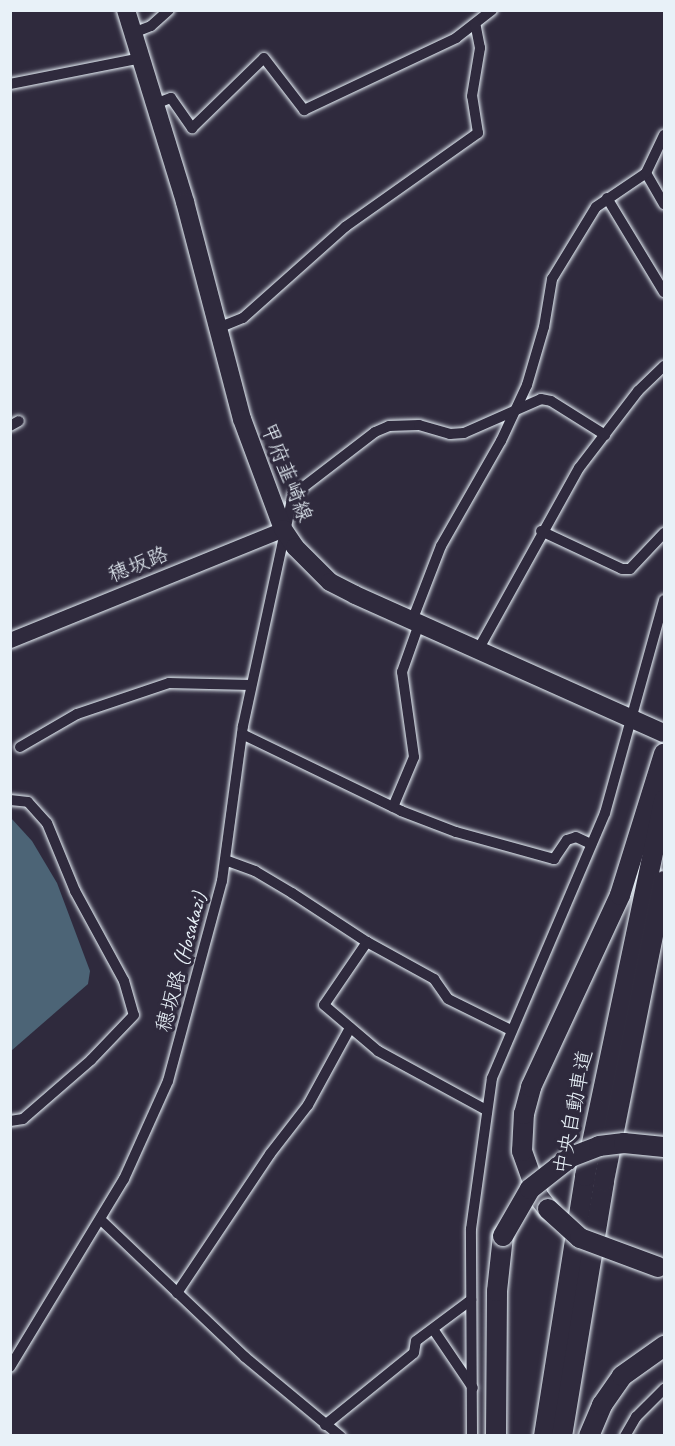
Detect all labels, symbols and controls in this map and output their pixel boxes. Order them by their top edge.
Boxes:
street label: 甲府韮崎線 [256,419,318,525]
street label: 穂坂路 [104,541,172,587]
street label: 穂坂路 (Hosakazi) [150,889,212,1035]
street label: 中央自動車道 [549,1048,597,1176]

